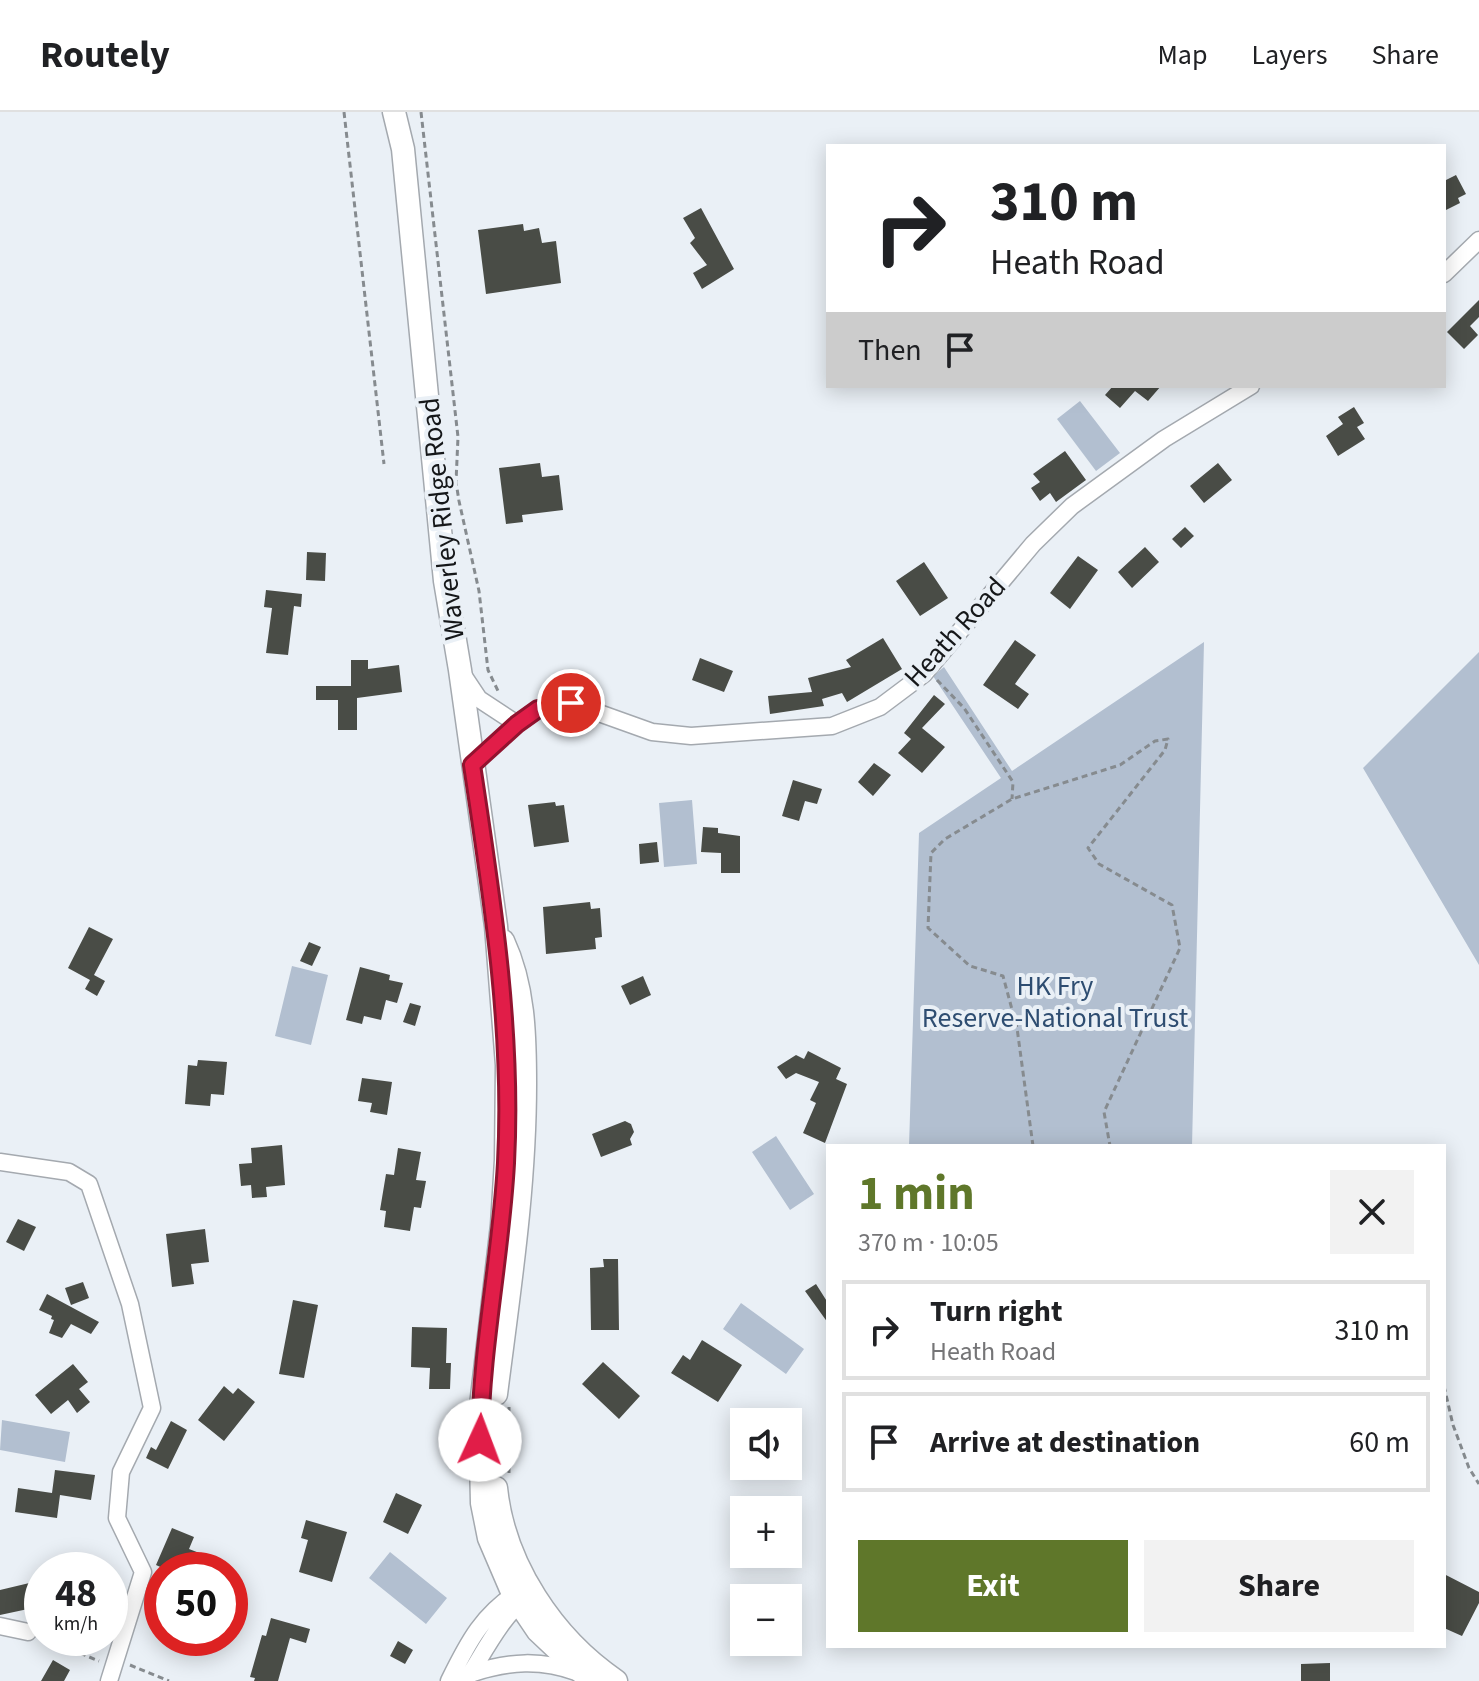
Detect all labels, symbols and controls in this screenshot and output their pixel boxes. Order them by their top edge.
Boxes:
text: Routely [40,28,170,82]
text: Map [1157,35,1207,75]
text: Layers [1251,35,1327,75]
text: Share [1371,35,1439,75]
text: 310 m [990,163,1138,242]
icon: right [858,176,962,280]
text: Heath Road [990,237,1165,288]
icon: arrive [938,328,982,372]
text: Then [858,329,922,372]
street label: Waverley Ridge Road [409,396,475,642]
street label: Heath Road [895,568,1015,696]
pin [537,669,605,737]
icon: arrive [549,681,593,725]
park label: HK Fry Reserve-National Trust [922,966,1189,1038]
text: 1 min [858,1160,975,1228]
button: close [1330,1170,1414,1254]
text: 370 m · 10:05 [858,1224,999,1261]
text: Turn right [930,1290,1062,1333]
icon: right [862,1308,906,1352]
text: 310 m [1334,1309,1410,1352]
text: Heath Road [930,1333,1056,1370]
position arrow [438,1398,522,1482]
map controls [730,1408,802,1656]
button: sound [730,1408,802,1480]
icon: arrive [862,1420,906,1464]
text: Arrive at destination [930,1421,1200,1464]
text: 60 m [1349,1421,1410,1464]
button: + [730,1496,802,1568]
button: Exit [858,1540,1128,1632]
button: Share [1144,1540,1414,1632]
speed limit sign: 50 [144,1552,248,1656]
text: 48 [55,1565,97,1622]
button: − [730,1584,802,1656]
text: km/h [54,1610,98,1638]

